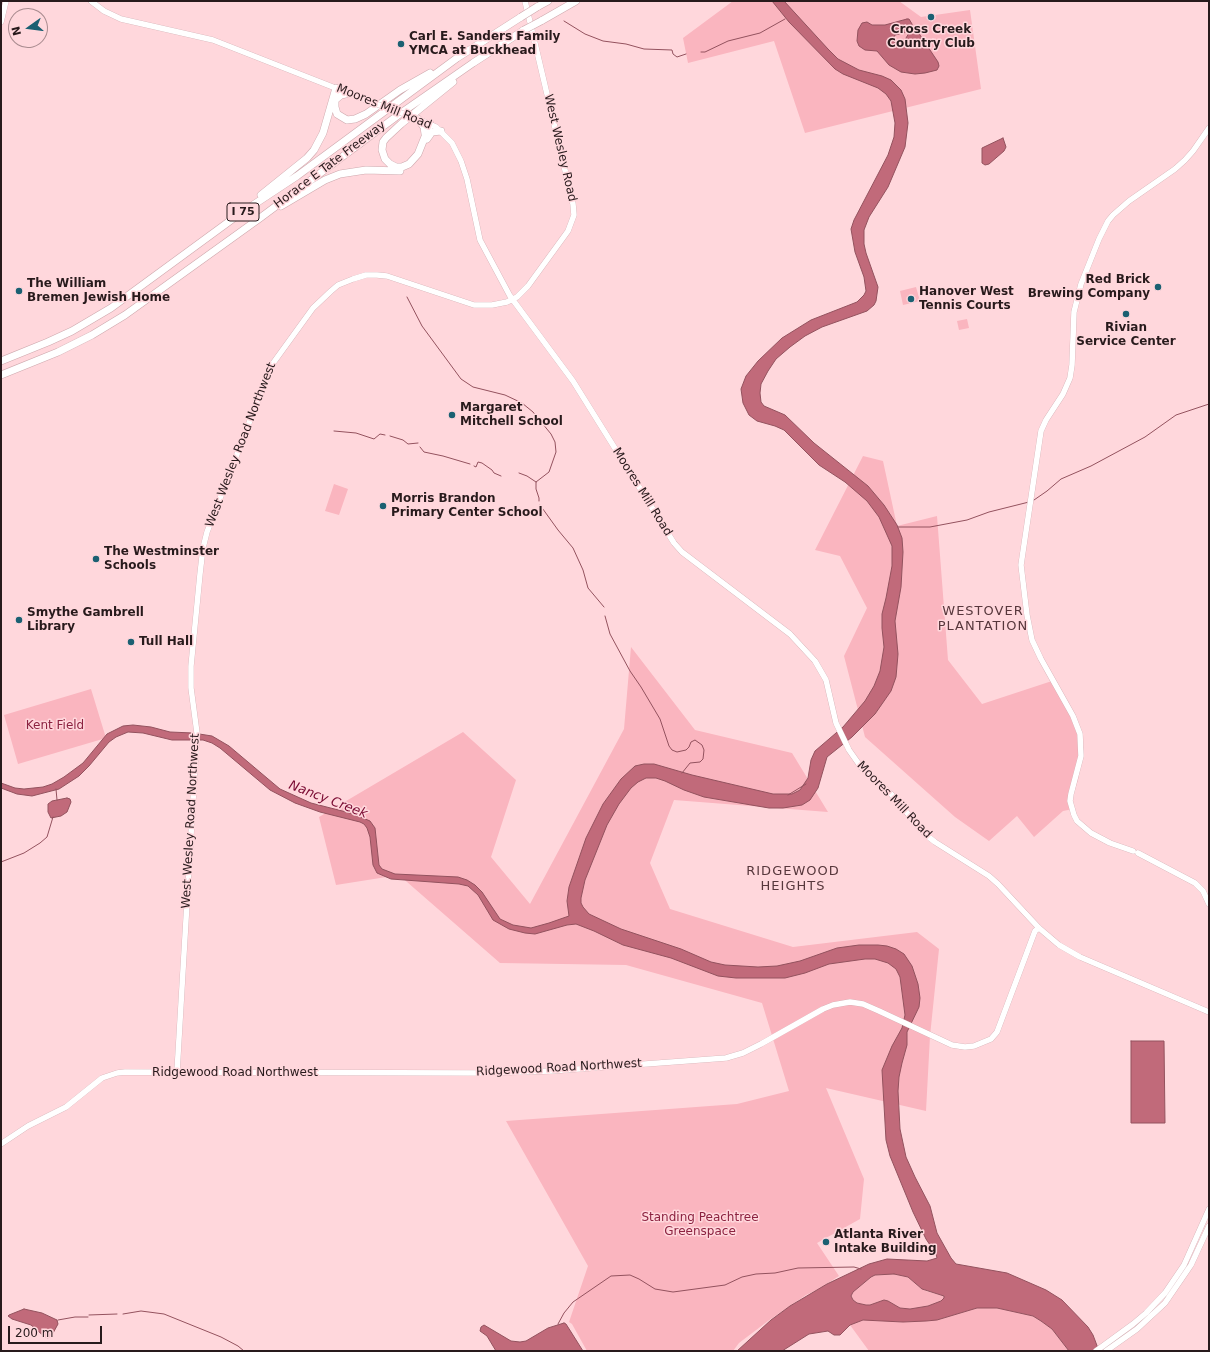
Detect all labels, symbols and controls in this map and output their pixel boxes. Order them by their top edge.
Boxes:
north arrow [8,8,48,48]
marker: Cross Creek Country Club [926,12,936,22]
place label: Cross Creek Country Club [887,23,975,51]
text: N [9,25,24,37]
place label: Carl E. Sanders Family YMCA at Buckhead [409,30,560,58]
marker: Carl E. Sanders Family YMCA at Buckhead [396,39,406,49]
street label: Moores Mill Road [334,81,434,133]
street label: West Wesley Road [541,93,579,203]
street label: Horace E Tate Freeway [271,118,389,212]
road number: I 75 [227,203,259,221]
place label: Red Brick Brewing Company [1028,273,1150,301]
place label: The William Bremen Jewish Home [27,277,170,305]
marker: Red Brick Brewing Company [1153,282,1163,292]
place label: Hanover West Tennis Courts [919,285,1014,313]
marker: The William Bremen Jewish Home [14,286,24,296]
marker: Hanover West Tennis Courts [906,294,916,304]
marker: Rivian Service Center [1121,309,1131,319]
place label: Rivian Service Center [1076,321,1176,349]
street label: West Wesley Road Northwest [203,361,279,529]
place label: Margaret Mitchell School [460,401,563,429]
marker: Margaret Mitchell School [447,410,457,420]
street label: Moores Mill Road [609,445,675,539]
place label: Morris Brandon Primary Center School [391,492,543,520]
marker: Morris Brandon Primary Center School [378,501,388,511]
place label: The Westminster Schools [104,545,219,573]
marker: The Westminster Schools [91,554,101,564]
district label: WESTOVER PLANTATION [938,604,1028,635]
place label: Smythe Gambrell Library [27,606,144,634]
marker: Smythe Gambrell Library [14,615,24,625]
place label: Tull Hall [139,635,193,649]
marker: Tull Hall [126,637,136,647]
park label: Kent Field [26,719,84,733]
street label: West Wesley Road Northwest [179,733,203,909]
street label: Moores Mill Road [854,759,934,841]
water label: Nancy Creek [287,778,369,822]
district label: RIDGEWOOD HEIGHTS [746,864,840,895]
street label: Ridgewood Road Northwest [476,1056,642,1080]
street label: Ridgewood Road Northwest [152,1066,318,1080]
park label: Standing Peachtree Greenspace [641,1211,759,1239]
place label: Atlanta River Intake Building [834,1228,937,1256]
marker: Atlanta River Intake Building [821,1237,831,1247]
scale bar [10,1318,104,1344]
text: 200 m [15,1326,53,1340]

